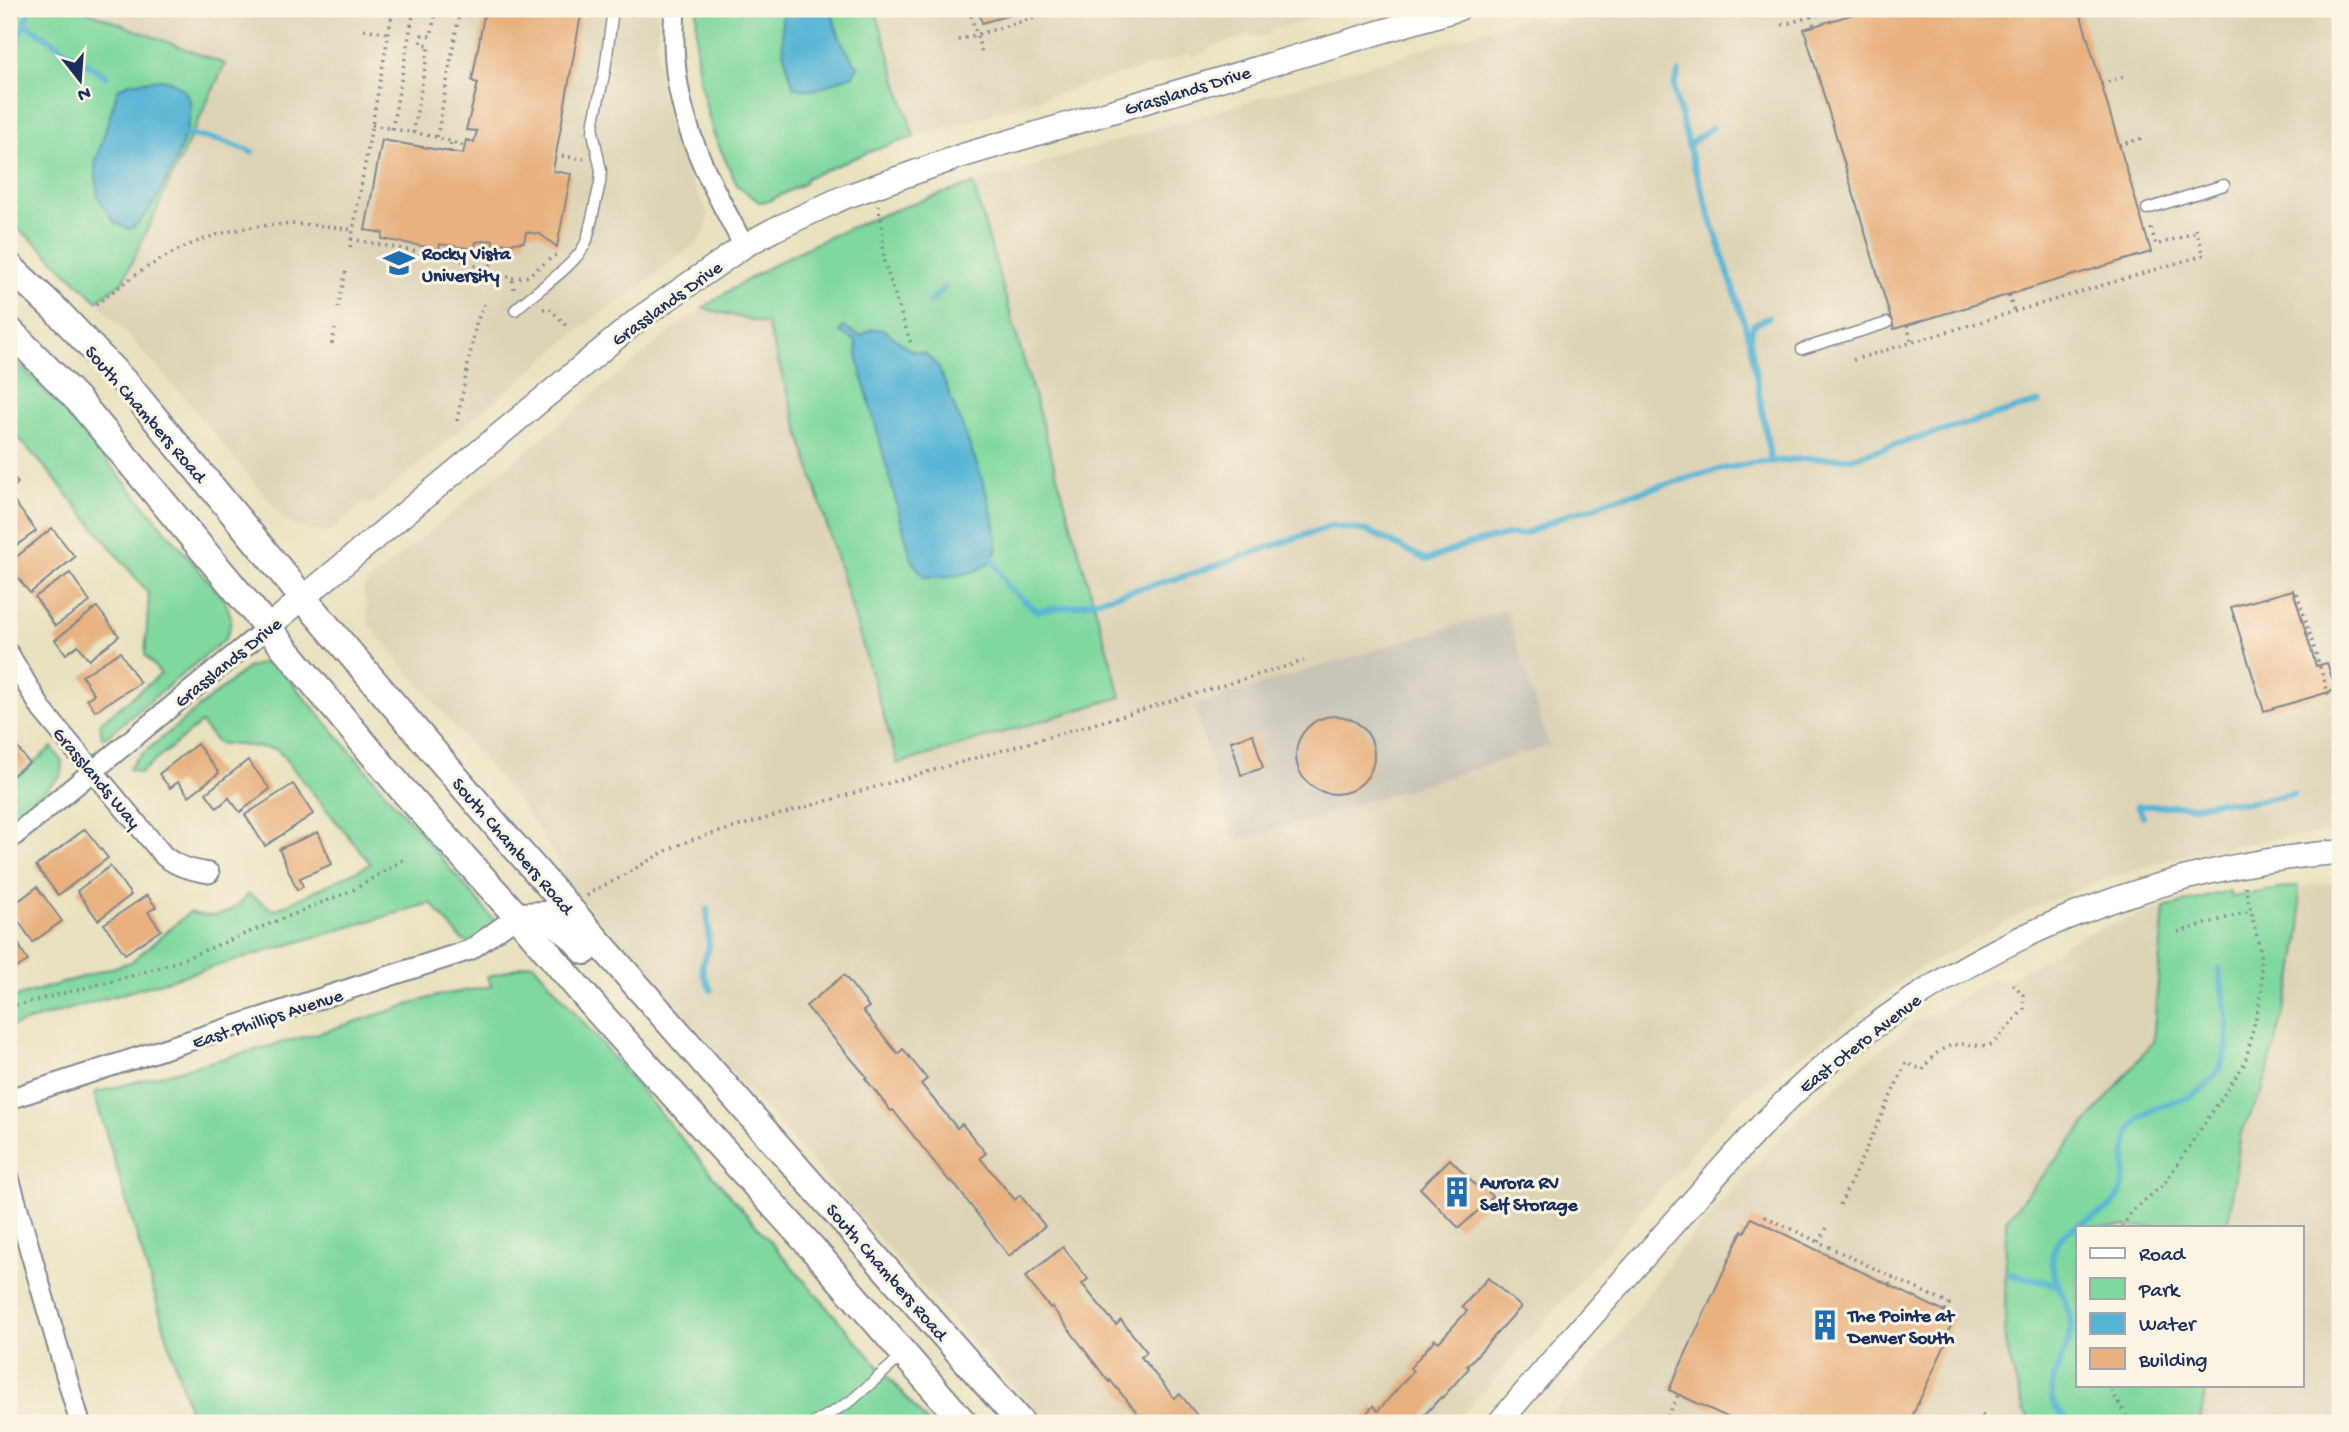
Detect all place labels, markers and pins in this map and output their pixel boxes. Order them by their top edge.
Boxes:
place label: Rocky Vista University [421,244,512,289]
school or university icon: Rocky Vista University [382,246,416,280]
place label: Aurora RV Self Storage [1479,1173,1579,1218]
building icon: Aurora RV Self Storage [1440,1175,1474,1209]
place label: The Pointe at Denver South [1846,1306,1956,1351]
building icon: The Pointe at Denver South [1808,1308,1842,1342]

